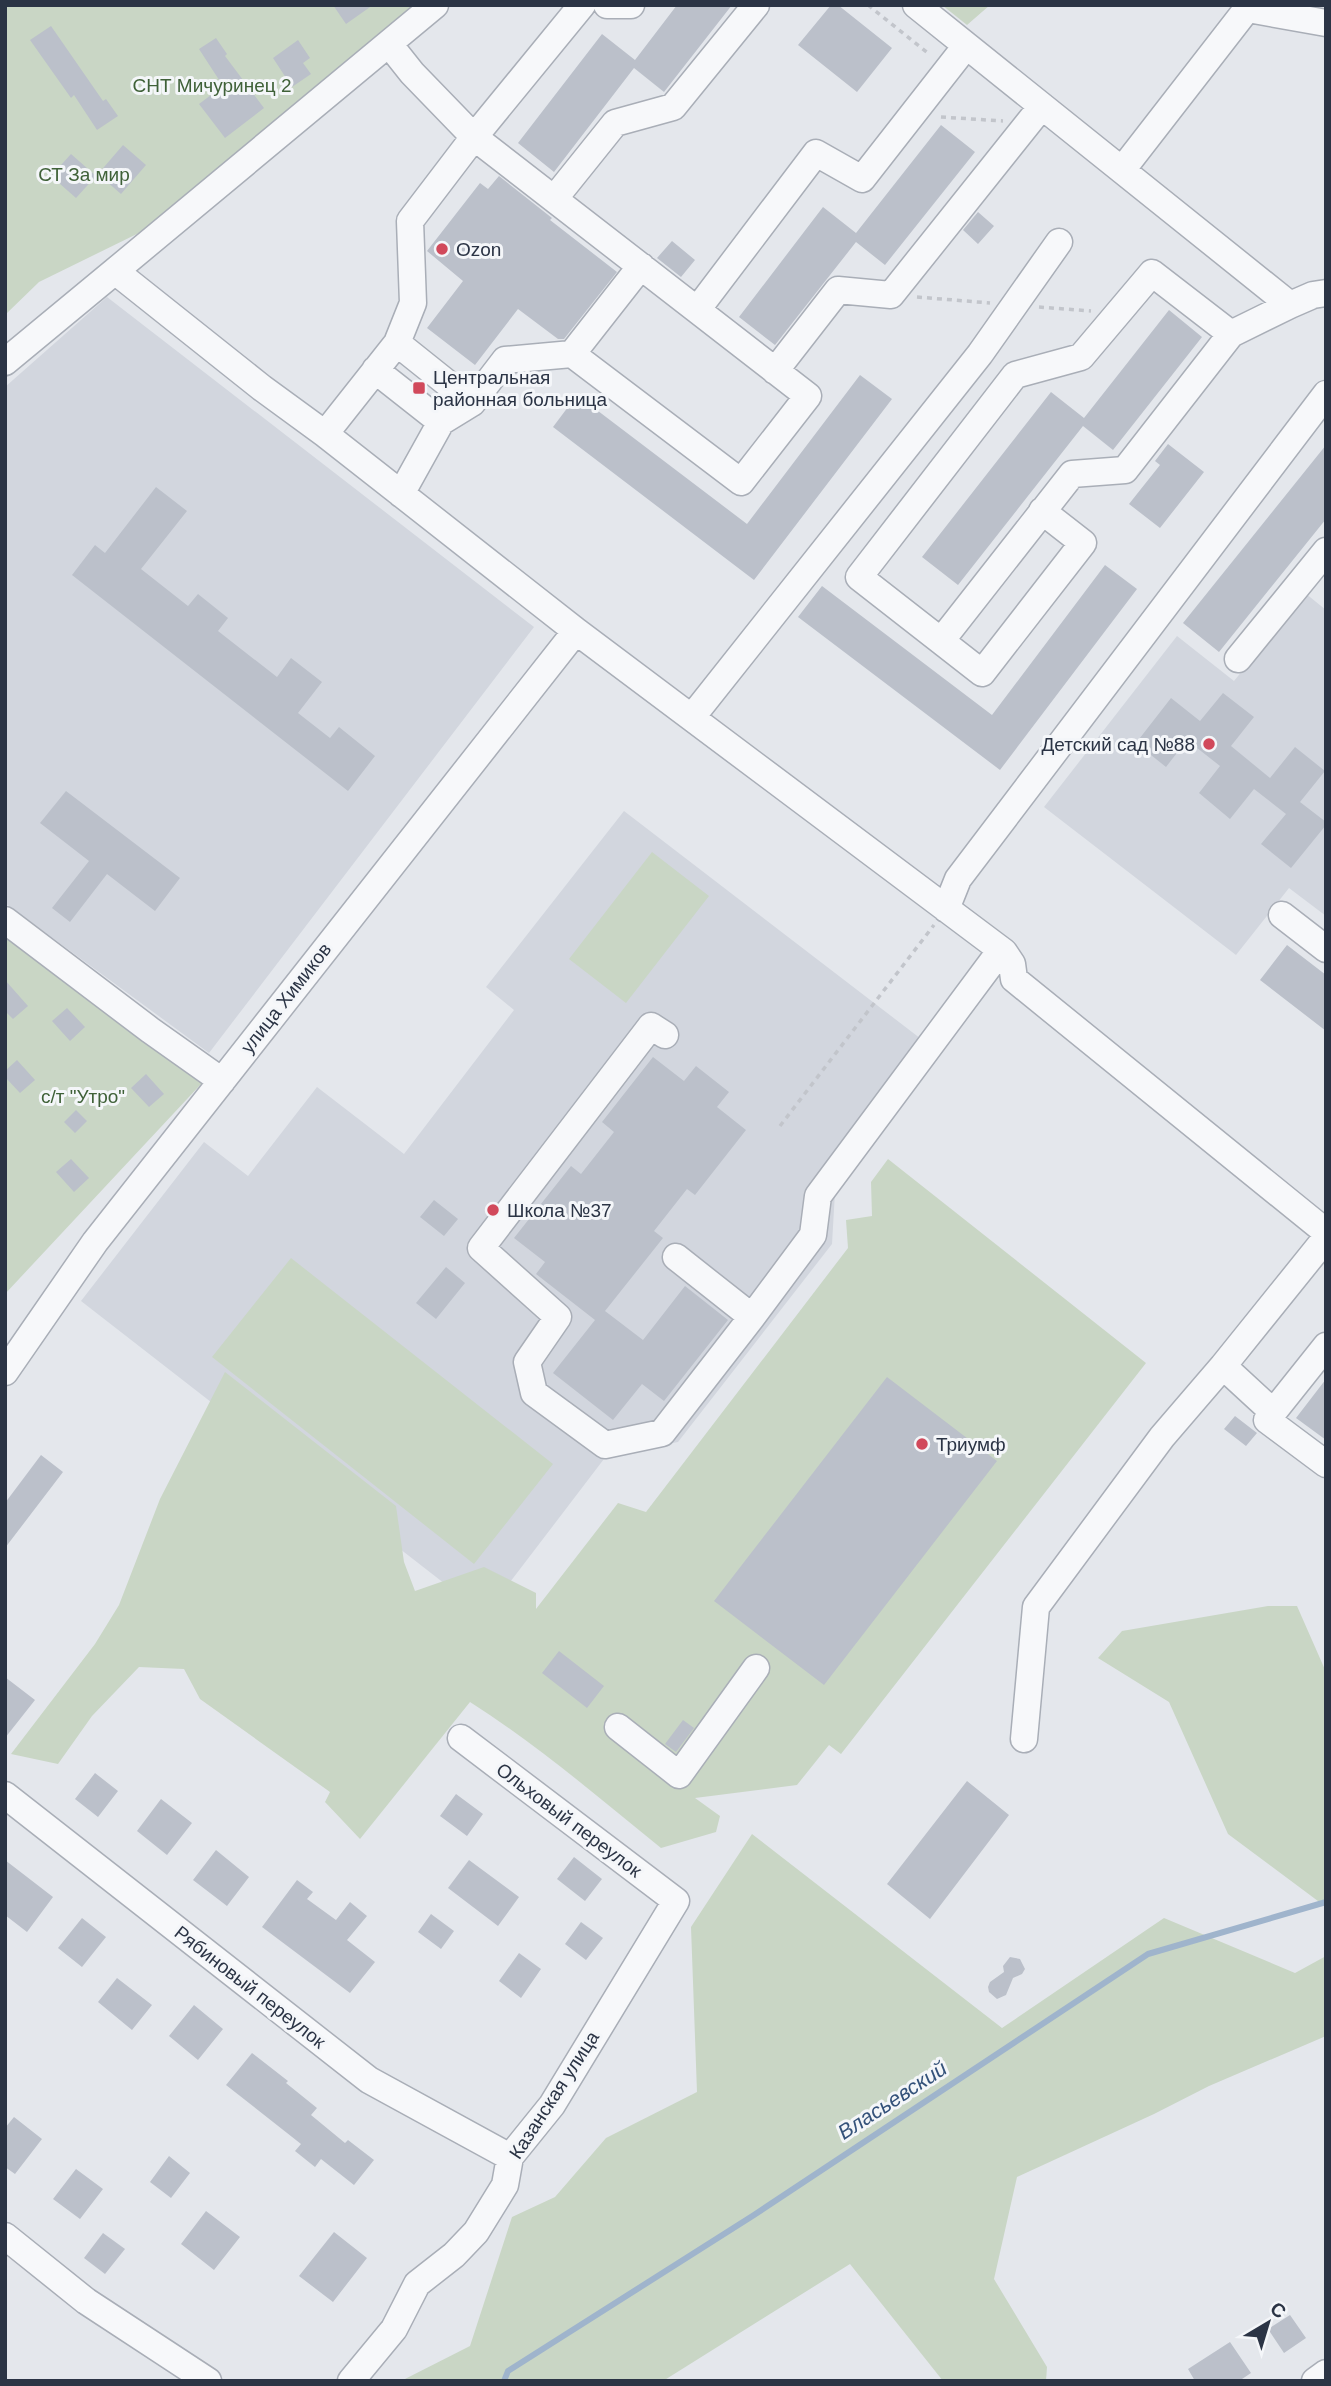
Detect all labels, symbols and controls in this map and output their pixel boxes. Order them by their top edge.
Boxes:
park label: СНТ Мичуринец 2 [133,75,291,96]
park label: СТ За мир [38,164,130,185]
place label: Ozon [456,239,501,260]
marker: Ozon [434,241,450,257]
place label: Центральная районная больница [433,367,607,410]
marker: Центральная районная больница [411,380,427,396]
place label: Детский сад №88 [1041,734,1195,755]
marker: Детский сад №88 [1201,736,1217,752]
street label: улица Химиков [237,939,335,1057]
park label: с/т "Утро" [41,1086,125,1107]
place label: Школа №37 [507,1200,612,1221]
marker: Школа №37 [485,1202,501,1218]
place label: Триумф [936,1434,1006,1455]
marker: Триумф [914,1436,930,1452]
street label: Ольховый переулок [492,1759,646,1882]
street label: Рябиновый переулок [170,1922,330,2053]
street label: Казанская улица [505,2027,603,2163]
water label: Власьевский [833,2056,951,2144]
north arrow [1233,2288,1303,2358]
text: С [1266,2297,1290,2323]

